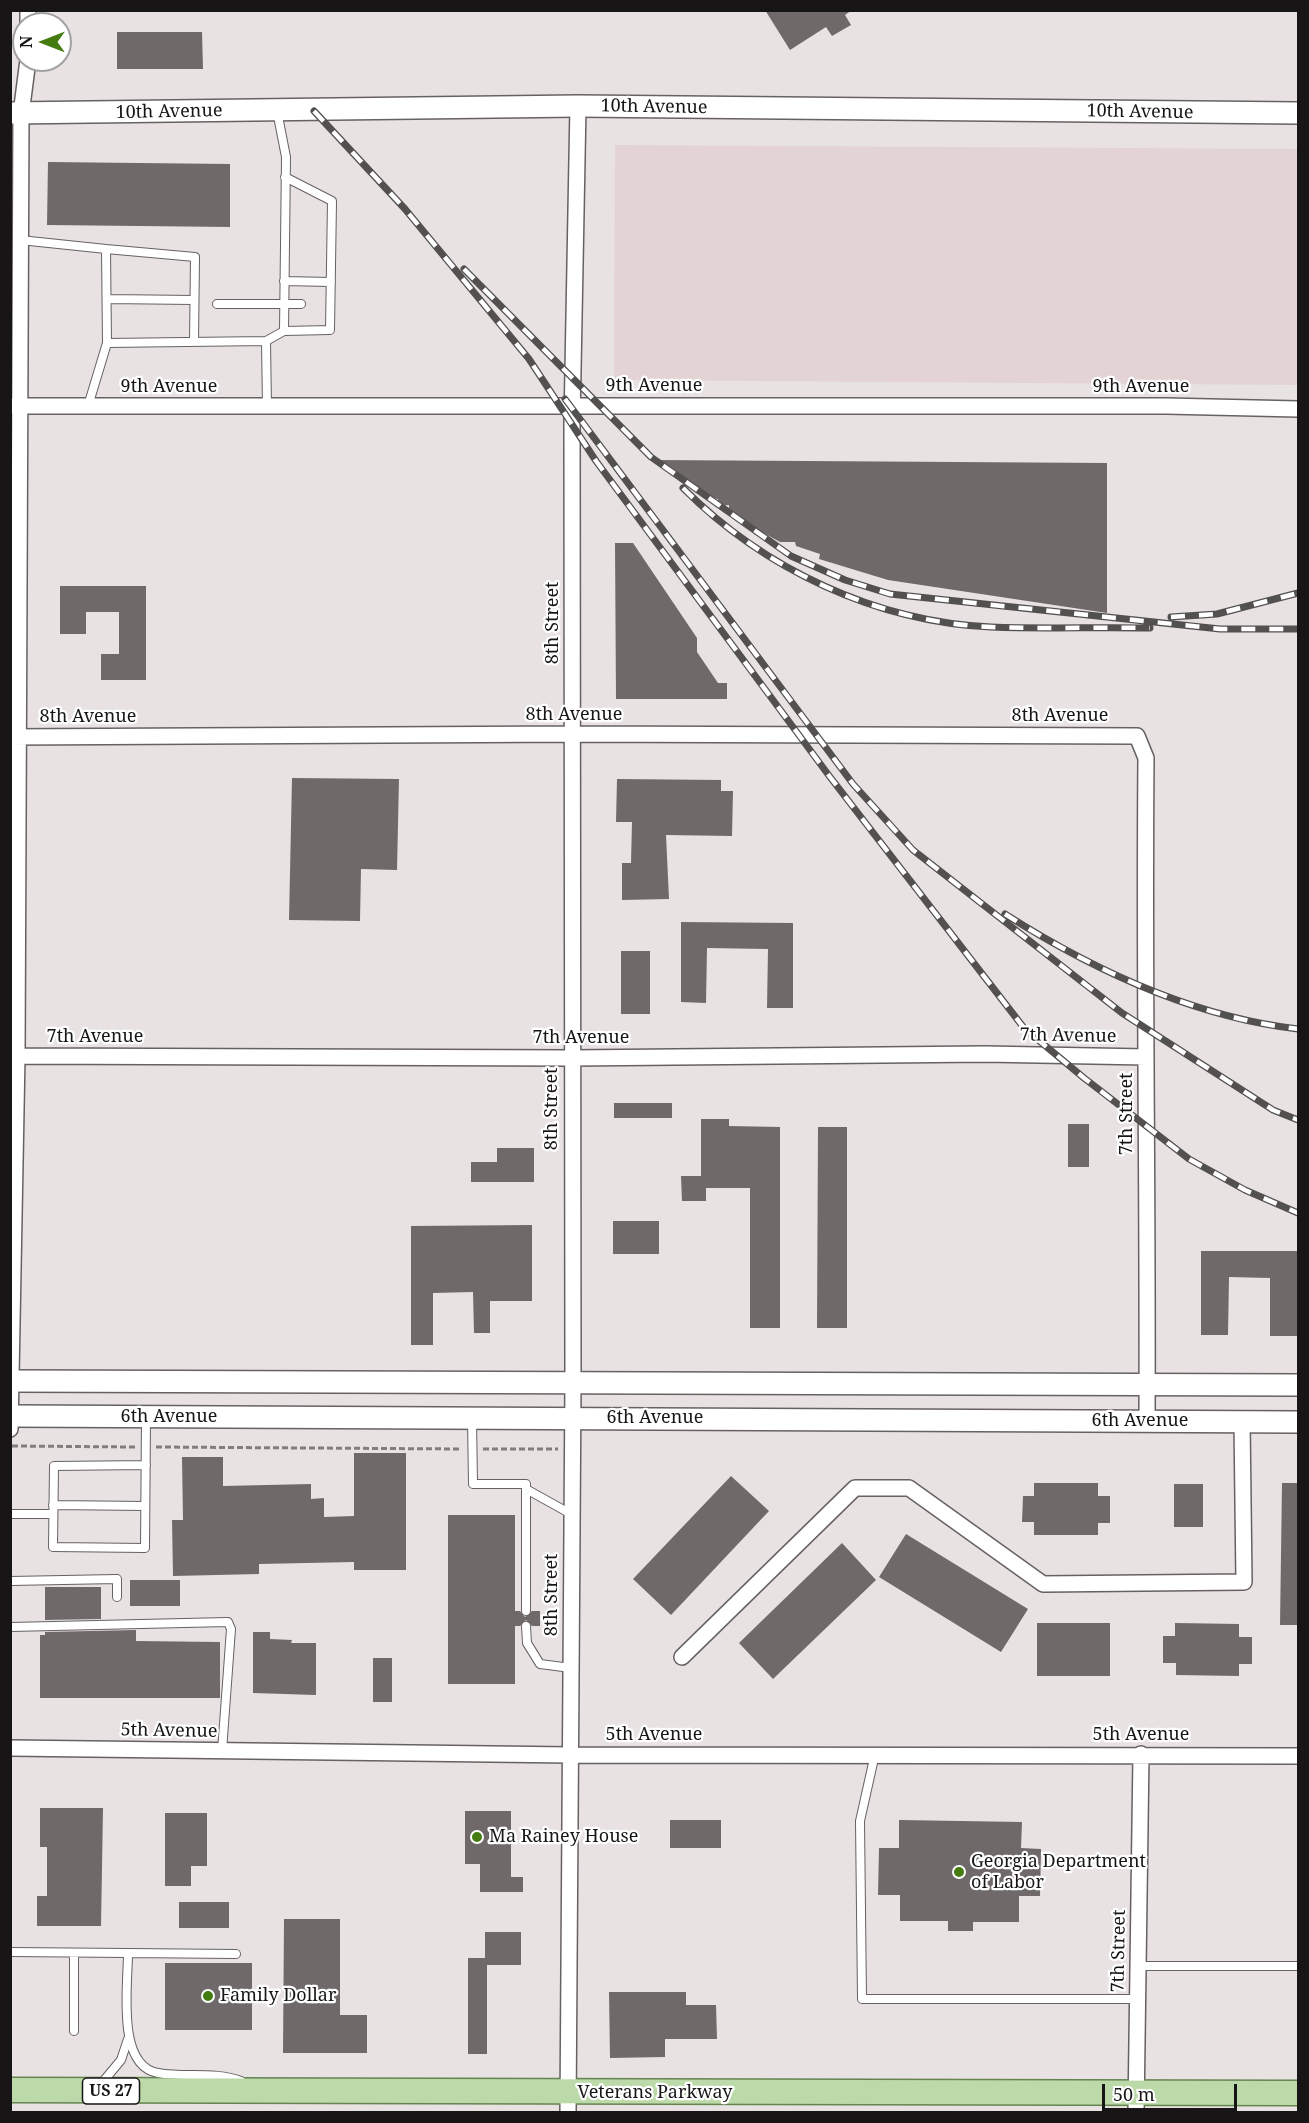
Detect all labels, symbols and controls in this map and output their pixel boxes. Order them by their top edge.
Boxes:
north arrow [12,12,72,72]
text: N [15,36,37,48]
street label: 10th Avenue [600,95,708,119]
street label: 10th Avenue [115,100,223,124]
street label: 10th Avenue [1086,100,1194,124]
street label: 9th Avenue [606,375,702,397]
street label: 9th Avenue [121,376,217,398]
street label: 9th Avenue [1093,376,1189,398]
street label: 8th Street [542,582,564,664]
street label: 8th Avenue [526,704,622,726]
street label: 8th Avenue [1012,705,1108,727]
street label: 8th Avenue [40,706,136,728]
street label: 7th Avenue [1019,1024,1117,1048]
street label: 7th Avenue [47,1026,143,1048]
street label: 7th Avenue [533,1027,629,1049]
street label: 8th Street [541,1068,563,1150]
street label: 7th Street [1116,1073,1138,1155]
street label: 6th Avenue [121,1406,217,1428]
street label: 6th Avenue [607,1407,703,1429]
street label: 6th Avenue [1092,1410,1188,1432]
street label: 8th Street [541,1554,563,1636]
street label: 5th Avenue [120,1719,218,1743]
street label: 5th Avenue [606,1724,702,1746]
street label: 5th Avenue [1093,1724,1189,1746]
place label: Ma Rainey House [489,1826,638,1848]
marker: Ma Rainey House [470,1830,484,1844]
place label: Georgia Department of Labor [971,1851,1146,1894]
marker: Georgia Department of Labor [952,1865,966,1879]
street label: 7th Street [1107,1909,1131,1993]
place label: Family Dollar [220,1985,336,2007]
marker: Family Dollar [201,1989,215,2003]
scale bar [1105,2072,1240,2110]
road number: US 27 [82,2078,140,2104]
street label: Veterans Parkway [578,2082,732,2104]
text: 50 m [1113,2082,1155,2106]

